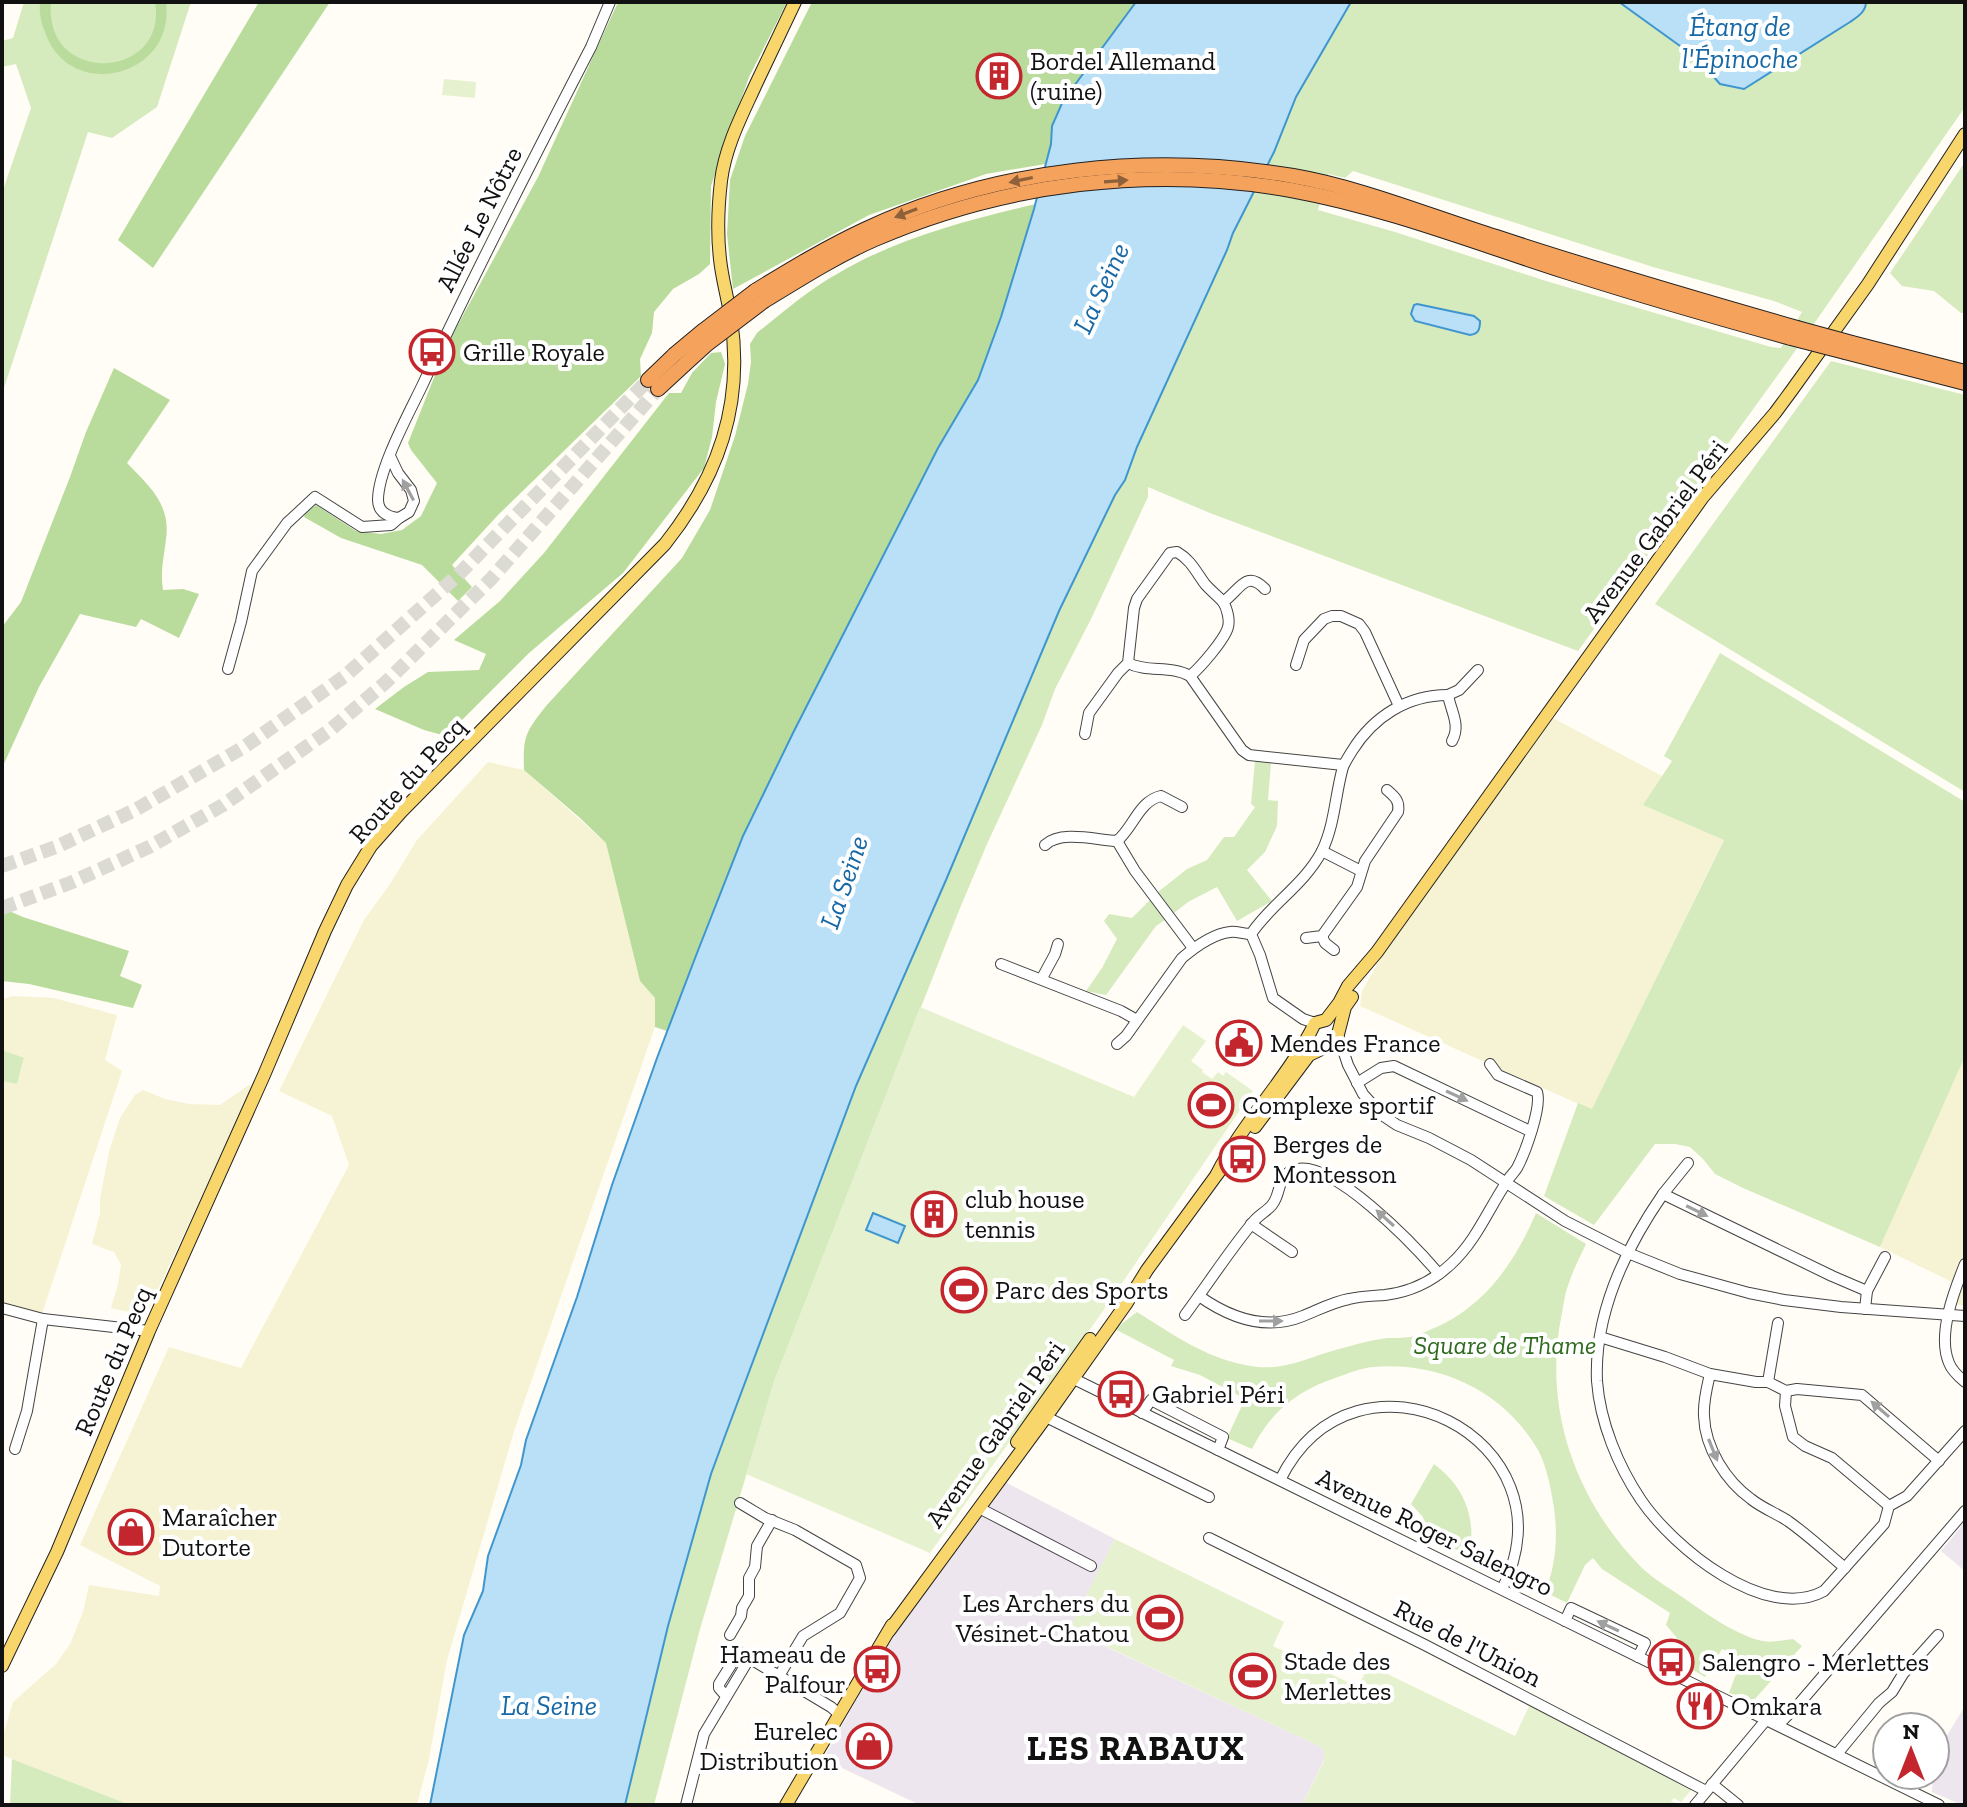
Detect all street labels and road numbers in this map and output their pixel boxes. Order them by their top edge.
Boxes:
street label: Allée Le Nôtre [429,141,529,297]
street label: Avenue Gabriel Péri [1576,433,1734,629]
street label: Route du Pecq [342,710,472,850]
street label: Route du Pecq [67,1282,159,1440]
street label: Avenue Gabriel Péri [919,1334,1071,1534]
street label: Avenue Roger Salengro [1312,1461,1558,1603]
street label: Rue de l'Union [1389,1592,1547,1694]

